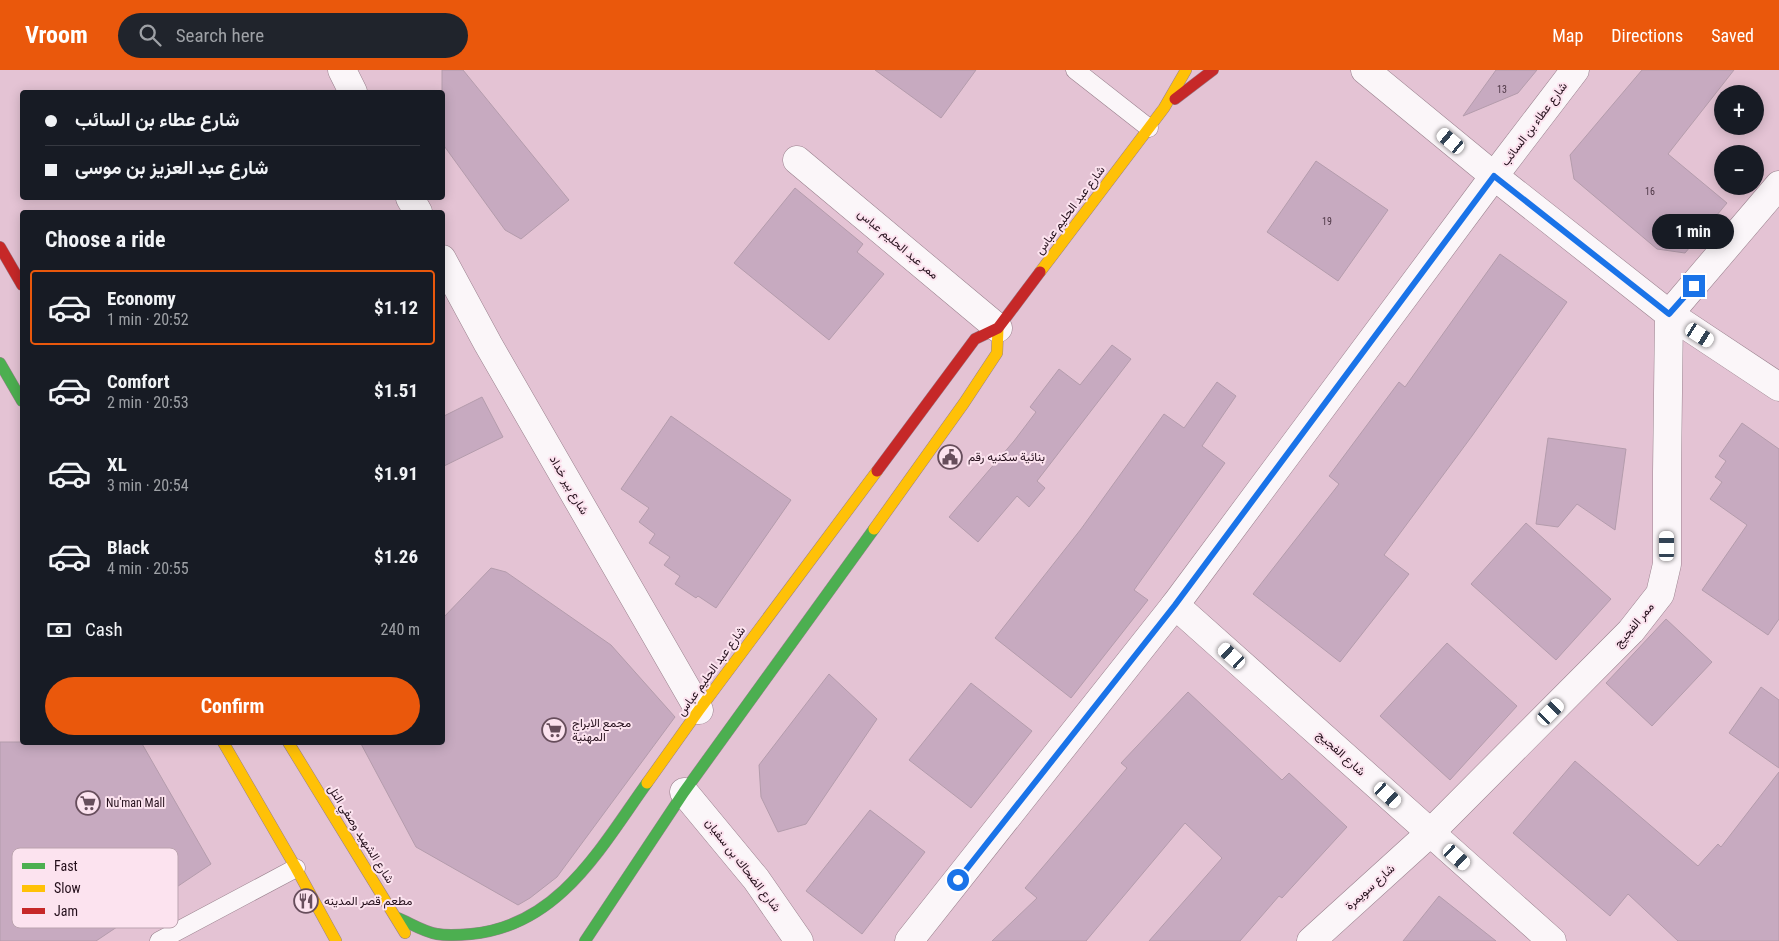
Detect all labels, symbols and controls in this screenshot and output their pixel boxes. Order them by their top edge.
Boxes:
search box [118,13,468,58]
text: Vroom [25,21,88,49]
icon: search [136,21,164,49]
text: Search here [176,24,264,47]
text: Map [1552,25,1583,46]
text: Directions [1611,25,1683,46]
text: Saved [1711,25,1754,46]
street label: شارع عطاء بن السائب [1498,79,1572,170]
house number: 13 [1497,84,1507,95]
map controls [1714,85,1764,195]
button: + [1714,85,1764,135]
text: شارع عطاء بن السائب [75,108,239,131]
car [1434,126,1467,156]
button: − [1714,145,1764,195]
text: شارع عبد العزيز بن موسى [75,156,269,179]
street label: شارع عبد الحليم عباس [1032,163,1109,258]
house number: 16 [1645,186,1655,197]
street label: ممر عبد الحليم عباس [854,206,941,283]
callout: 1 min [1653,214,1735,248]
house number: 19 [1322,216,1332,227]
text: 1 min [1675,222,1711,241]
text: Choose a ride [45,227,166,252]
route end [1683,275,1705,297]
icon: car [47,285,92,330]
text: Economy [107,287,176,310]
text: $1.12 [374,296,418,319]
text: 1 min · 20:52 [107,310,189,329]
car [1683,321,1716,349]
icon: car [47,368,92,413]
text: Comfort [107,370,170,393]
text: $1.51 [374,379,418,402]
text: 2 min · 20:53 [107,393,189,412]
public building icon: بنائية سكنيه رقم [937,444,963,470]
place label: بنائية سكنيه رقم [968,450,1045,465]
icon: car [47,451,92,496]
text: XL [107,453,127,476]
street label: شارع بير خداد [545,453,591,518]
text: $1.91 [374,462,418,485]
text: 3 min · 20:54 [107,476,189,495]
car [1659,531,1674,561]
icon: car [47,534,92,579]
text: Black [107,536,149,559]
text: $1.26 [374,545,418,568]
text: 4 min · 20:55 [107,559,189,578]
street label: ممر الفجيج [1611,600,1658,652]
icon: cash [45,616,73,644]
text: Cash [85,618,123,641]
text: 240 m [381,620,420,639]
street label: شارع عبد الحليم عباس [674,624,750,720]
car [1215,640,1248,672]
button: Confirm [45,677,420,735]
car [1535,696,1566,728]
place label: مجمع الابراج المهنية [572,716,631,745]
supermarket icon: مجمع الابراج المهنية [541,717,567,743]
street label: شارع الفجيج [1312,728,1368,780]
car [1371,779,1404,811]
street label: شارع الشهيد وصفي التل [322,782,397,887]
supermarket icon: Nu'man Mall [75,790,101,816]
place label: Nu'man Mall [106,796,165,810]
street label: شارع الضحاك بن سفيان [701,816,784,915]
car [1440,841,1473,873]
legend [12,848,178,928]
text: Fast [54,858,78,874]
street label: شارع سويمرة [1342,861,1399,914]
route start [947,869,969,891]
text: Slow [54,880,81,896]
restaurant icon: مطعم قصر المدينه [293,888,319,914]
place label: مطعم قصر المدينه [324,894,412,909]
text: Jam [54,903,78,919]

